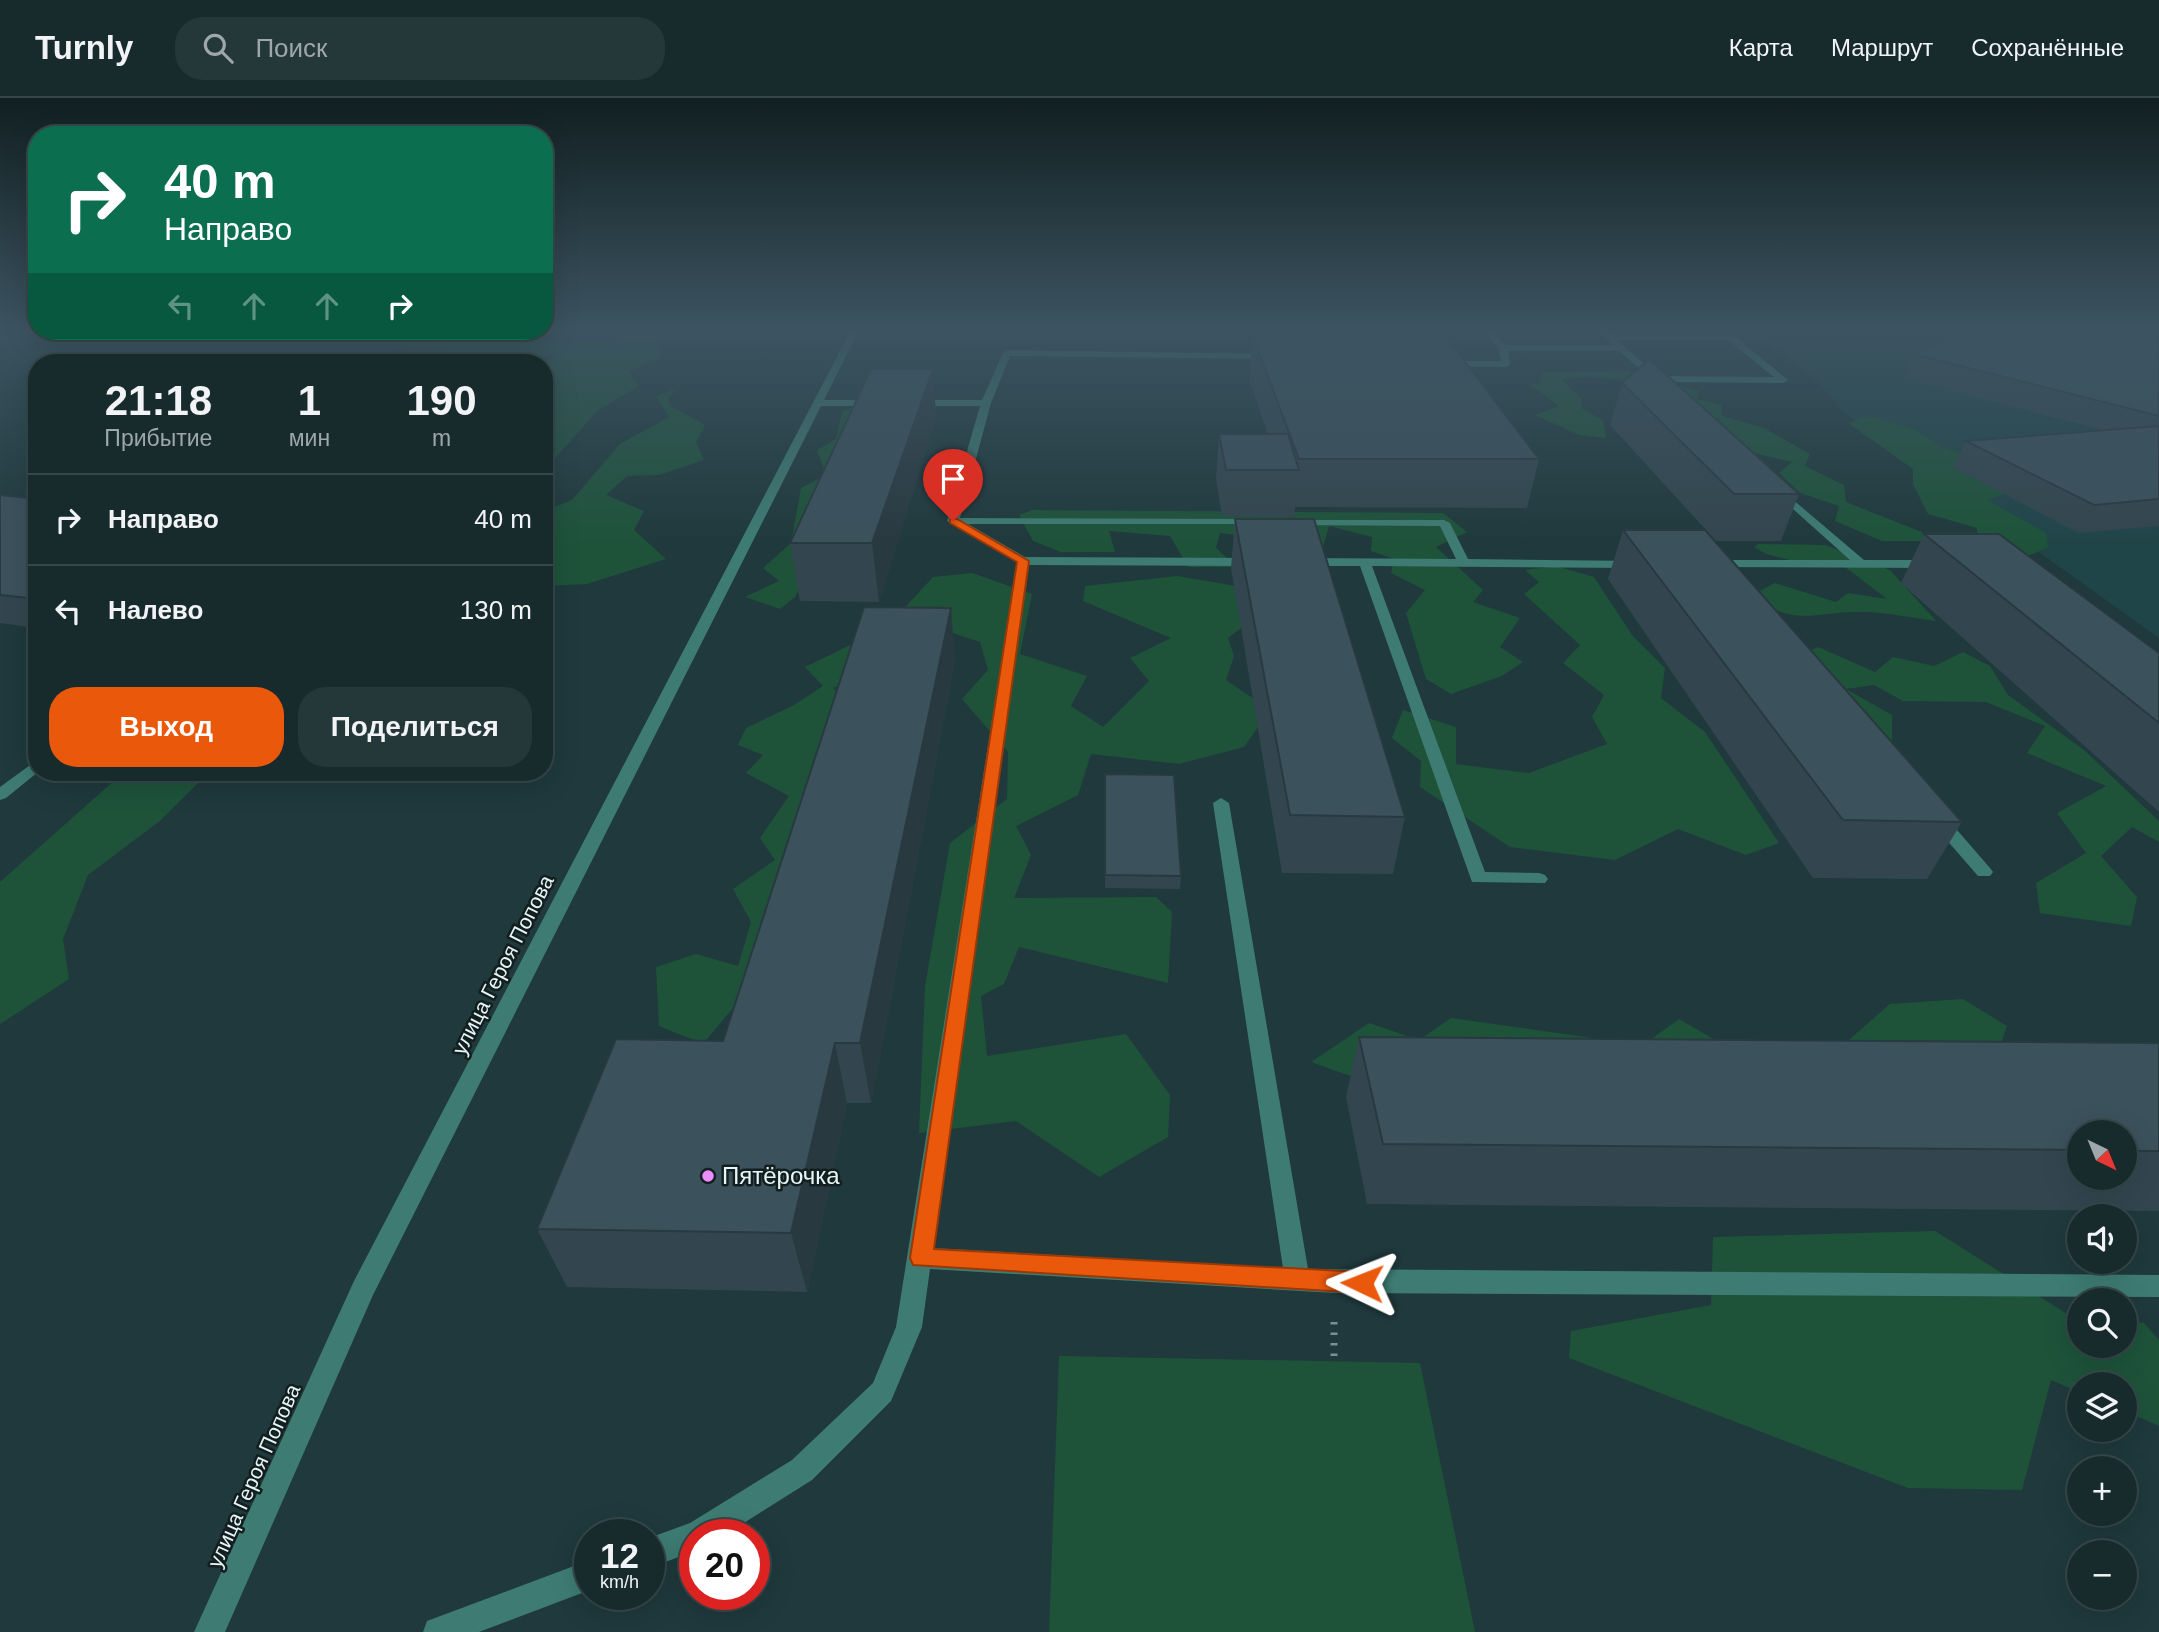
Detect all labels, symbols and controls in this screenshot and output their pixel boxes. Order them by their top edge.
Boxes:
search box [175,17,665,80]
text: Turnly [35,29,133,66]
icon: search [199,29,237,67]
text: Поиск [255,33,327,63]
text: Карта [1729,34,1793,61]
text: Маршрут [1831,34,1933,61]
text: Сохранённые [1971,34,2124,61]
icon: right [49,154,140,245]
text: 40 m [164,154,276,208]
text: Направо [164,211,292,247]
icon: left [162,287,200,325]
icon: ahead [235,287,273,325]
icon: ahead [308,287,346,325]
icon: right [381,287,419,325]
text: 21:18 [105,377,212,424]
text: 1 [298,377,321,424]
text: 190 [407,377,477,424]
text: Прибытие [104,425,212,451]
text: мин [289,425,330,451]
text: m [432,425,451,451]
pin [923,449,983,521]
icon: arrive [934,460,972,498]
icon: right [49,501,87,539]
text: Направо [108,504,219,534]
text: 40 m [474,504,532,534]
icon: left [49,592,87,630]
text: Налево [108,595,203,625]
text: 130 m [460,595,532,625]
button: Выход [49,687,284,767]
button: Поделиться [298,687,532,767]
street label: улица Героя Попова [447,871,558,1058]
north arrow [2067,1120,2137,1190]
map controls [2067,1120,2137,1610]
place label: Пятёрочка [722,1162,840,1189]
marker: Пятёрочка [700,1168,716,1184]
button: sound [2067,1204,2137,1274]
position arrow [1325,1246,1399,1320]
button: search [2067,1288,2137,1358]
button: layers [2067,1372,2137,1442]
street label: улица Героя Попова [203,1380,304,1571]
button: + [2067,1456,2137,1526]
speed limit sign: 20 [679,1519,770,1610]
text: 12 [600,1536,639,1575]
button: − [2067,1540,2137,1610]
text: km/h [600,1572,639,1592]

